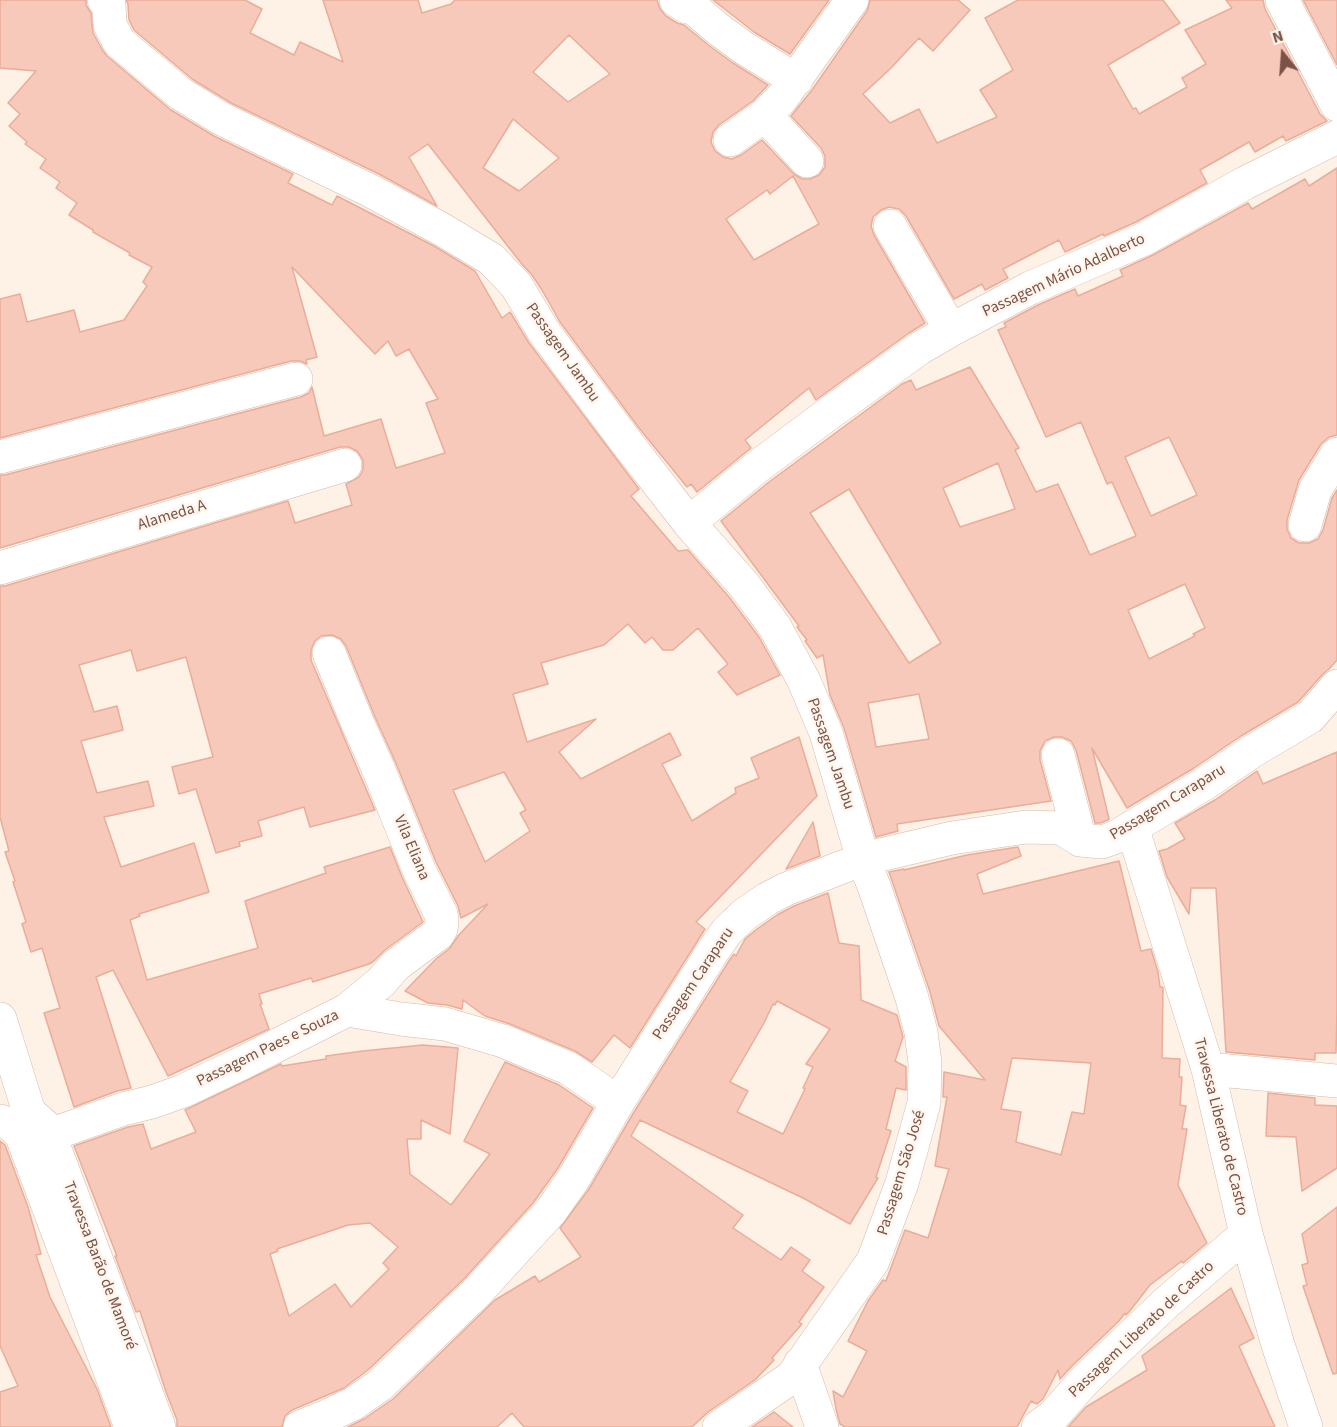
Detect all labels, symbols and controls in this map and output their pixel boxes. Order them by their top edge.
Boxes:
north arrow [1253,24,1313,84]
text: N [1269,25,1286,49]
street label: Passagem Mário Adalberto [980,230,1148,322]
street label: Passagem Jambu [521,300,603,406]
street label: Alameda A [135,496,209,536]
street label: Passagem Jambu [802,696,858,812]
street label: Passagem Caraparu [1107,761,1229,845]
street label: Vila Eliana [389,813,433,883]
street label: Passagem Caraparu [649,924,739,1044]
street label: Passagem Paes e Souza [194,1006,342,1092]
street label: Travessa Liberato de Castro [1189,1036,1251,1218]
street label: Passagem São José [874,1108,930,1238]
street label: Travessa Barão de Mamoré [58,1179,140,1353]
street label: Passagem Liberato de Castro [1065,1258,1219,1402]

